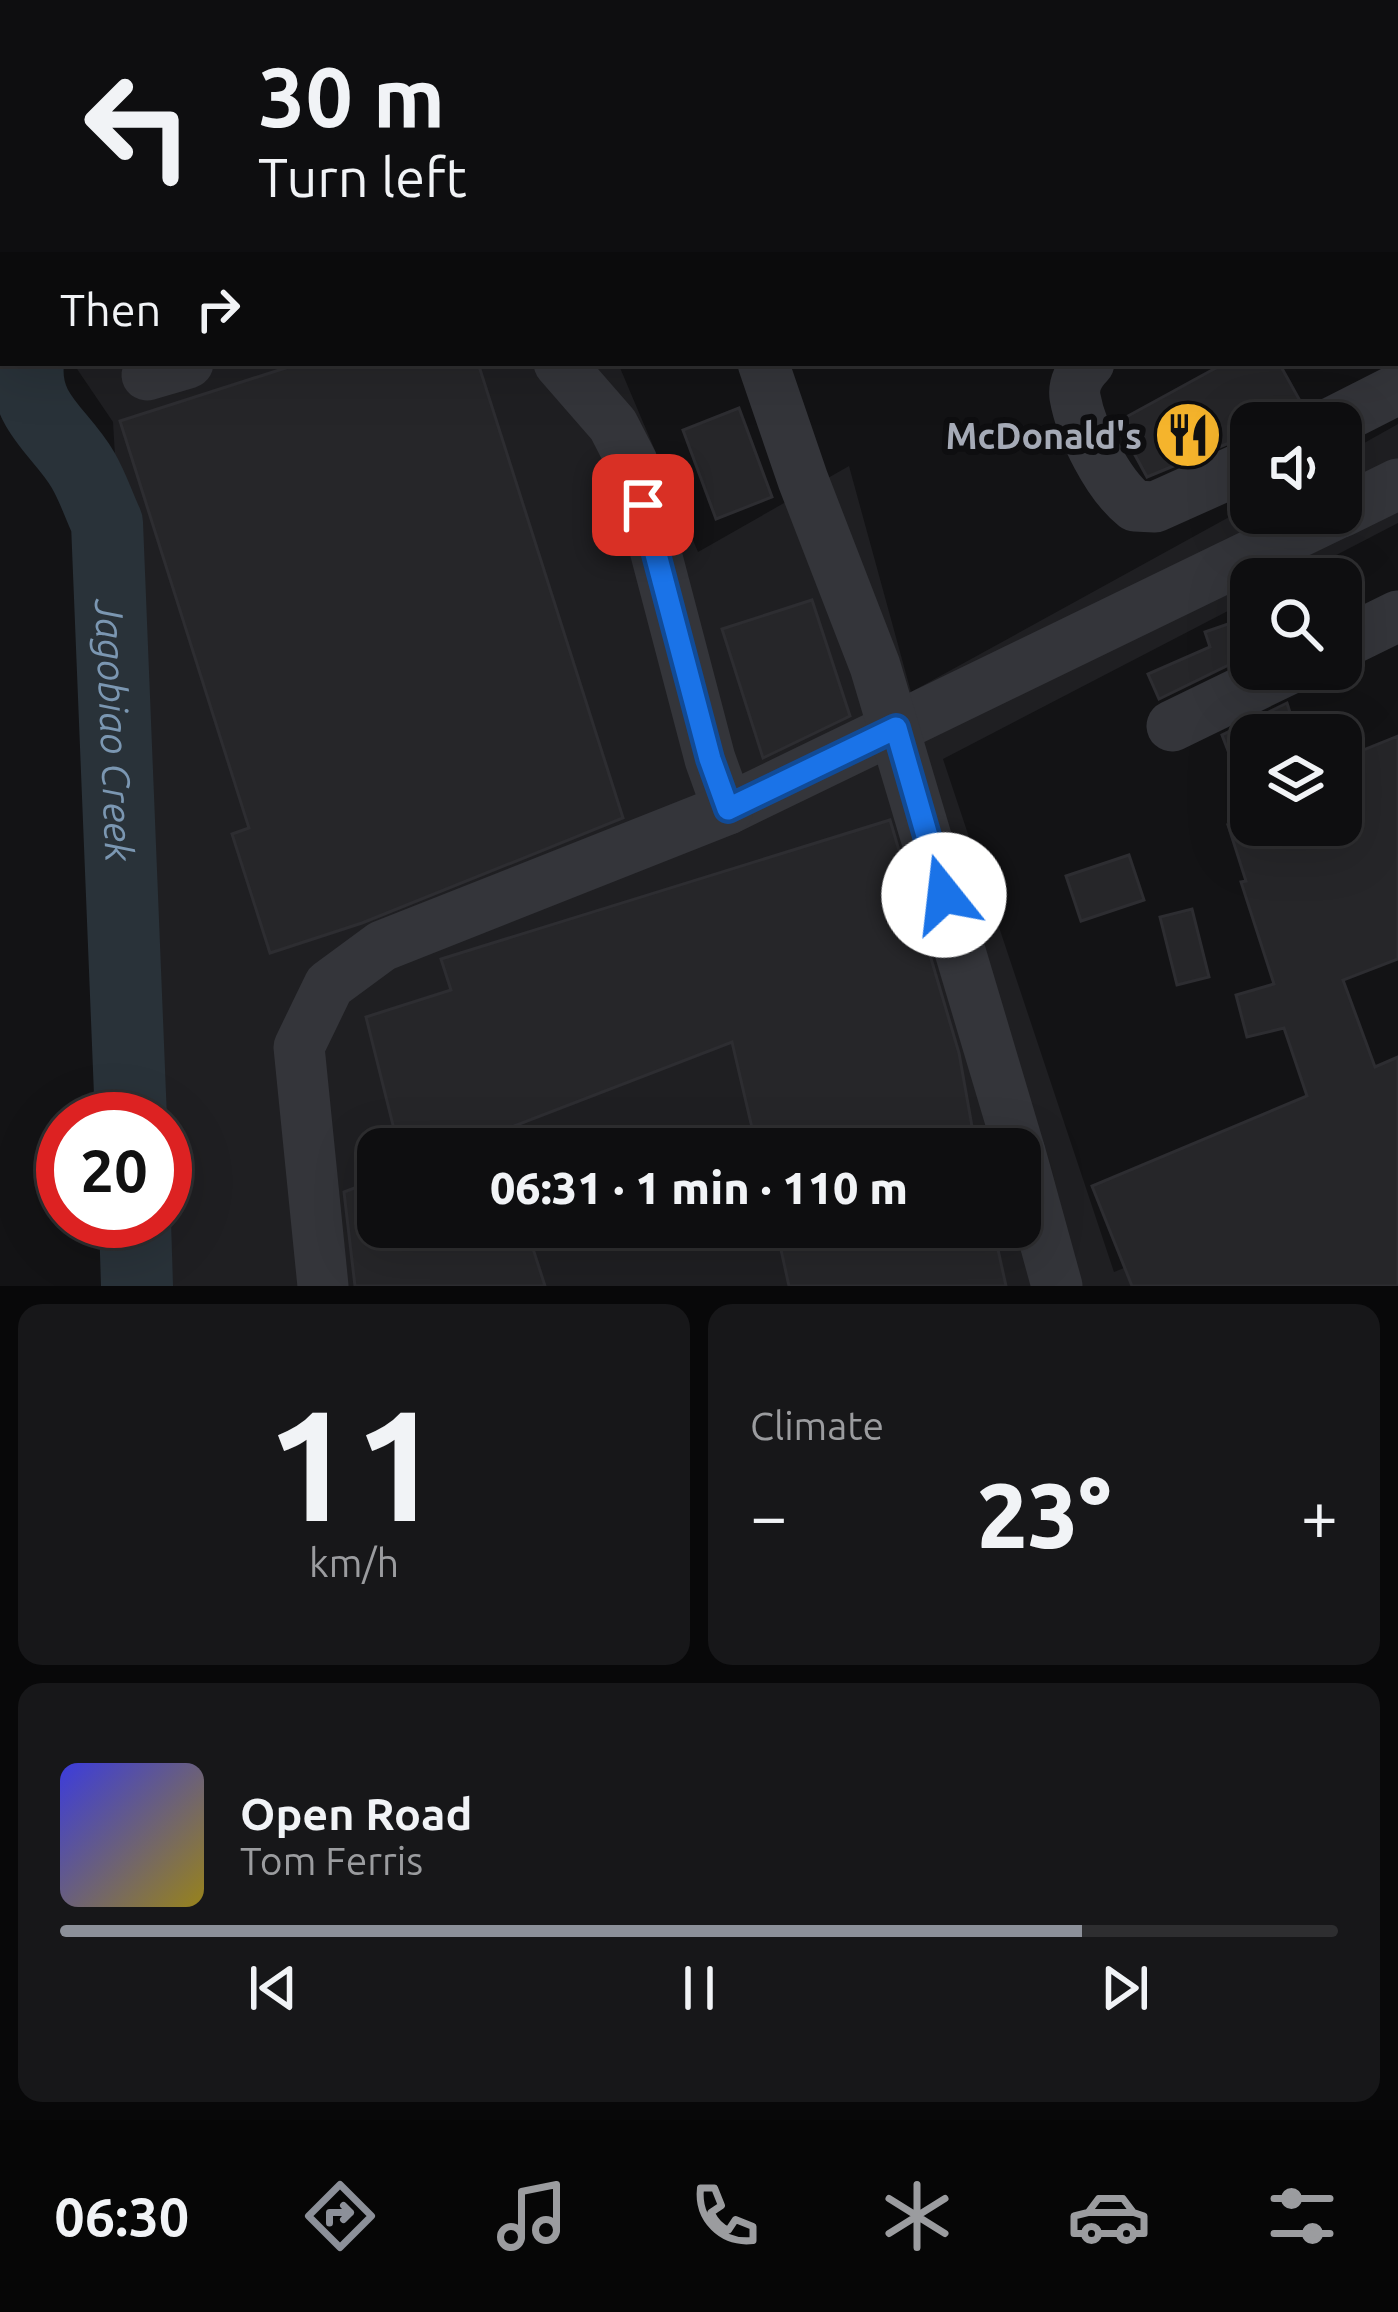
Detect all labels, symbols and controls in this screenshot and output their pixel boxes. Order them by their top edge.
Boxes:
icon: left [60,48,216,204]
text: 30 m [258,49,445,143]
text: Turn left [258,147,467,207]
icon: right [185,276,251,342]
text: Then [60,284,161,335]
restaurant icon: McDonald's [1153,400,1223,470]
map controls [1230,402,1362,846]
button: sound [1230,402,1362,534]
place label: McDonald's [945,415,1142,456]
pin [592,454,694,556]
icon: arrive [610,472,676,538]
button: search [1230,558,1362,690]
water label: Jagobiao Creek [89,597,142,863]
button: layers [1230,714,1362,846]
position arrow [881,832,1007,958]
speed limit sign: 20 [36,1092,192,1248]
text: 06:31 · 1 min · 110 m [490,1162,908,1213]
text: 11 [266,1376,442,1550]
text: Climate [750,1404,884,1447]
text: 23° [977,1464,1111,1565]
text: − [750,1478,787,1552]
text: + [1301,1478,1338,1552]
text: km/h [309,1541,399,1584]
text: Open Road [240,1788,472,1839]
text: Tom Ferris [240,1839,423,1882]
icon: previous [240,1955,306,2021]
icon: pause [666,1955,732,2021]
icon: next [1092,1955,1158,2021]
icon: directions [298,2174,382,2258]
icon: music [490,2174,574,2258]
icon: phone [683,2174,767,2258]
icon: climate [875,2174,959,2258]
icon: car [1067,2174,1151,2258]
icon: filters [1260,2174,1344,2258]
text: 06:30 [54,2186,189,2246]

